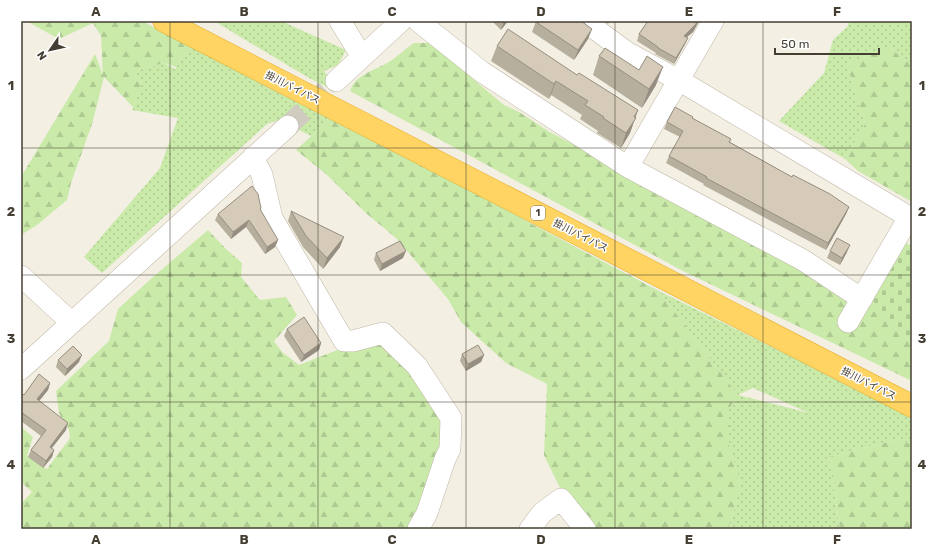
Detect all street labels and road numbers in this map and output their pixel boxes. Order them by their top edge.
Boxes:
street label: 掛川バイパス [263,69,322,107]
road number: 1 [531,206,545,220]
street label: 掛川バイパス [551,217,610,255]
street label: 掛川バイパス [839,365,898,403]

